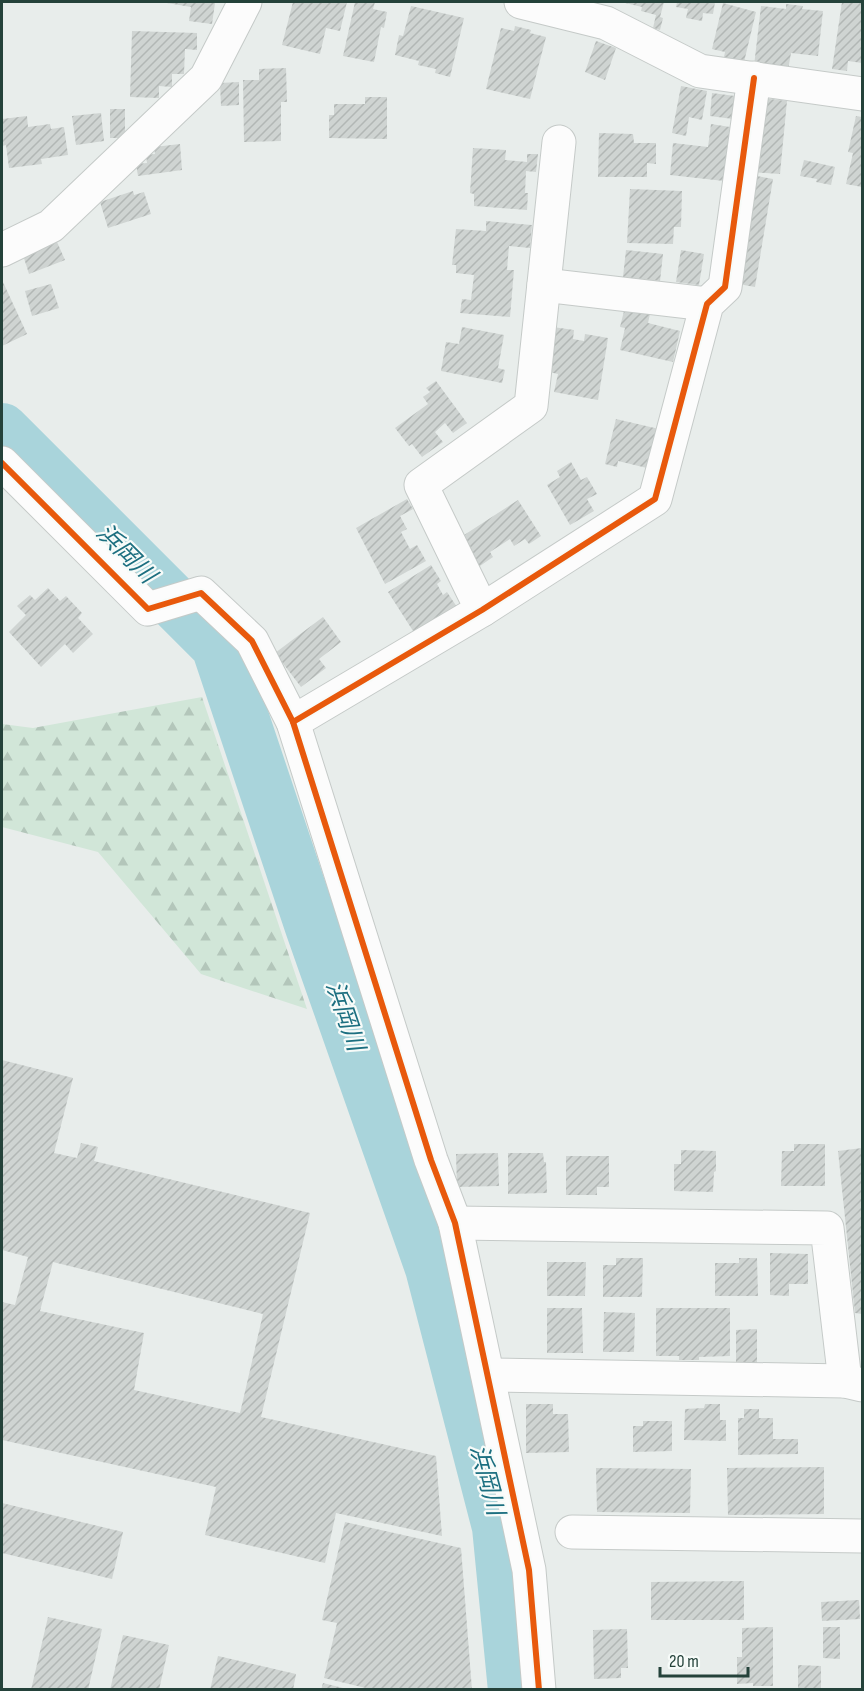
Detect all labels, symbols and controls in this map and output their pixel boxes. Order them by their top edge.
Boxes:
water label: 浜岡川 [90,518,164,592]
water label: 浜岡川 [320,977,371,1058]
water label: 浜岡川 [464,1441,511,1521]
scale bar [660,1640,748,1678]
text: 20 m [669,1651,699,1672]

